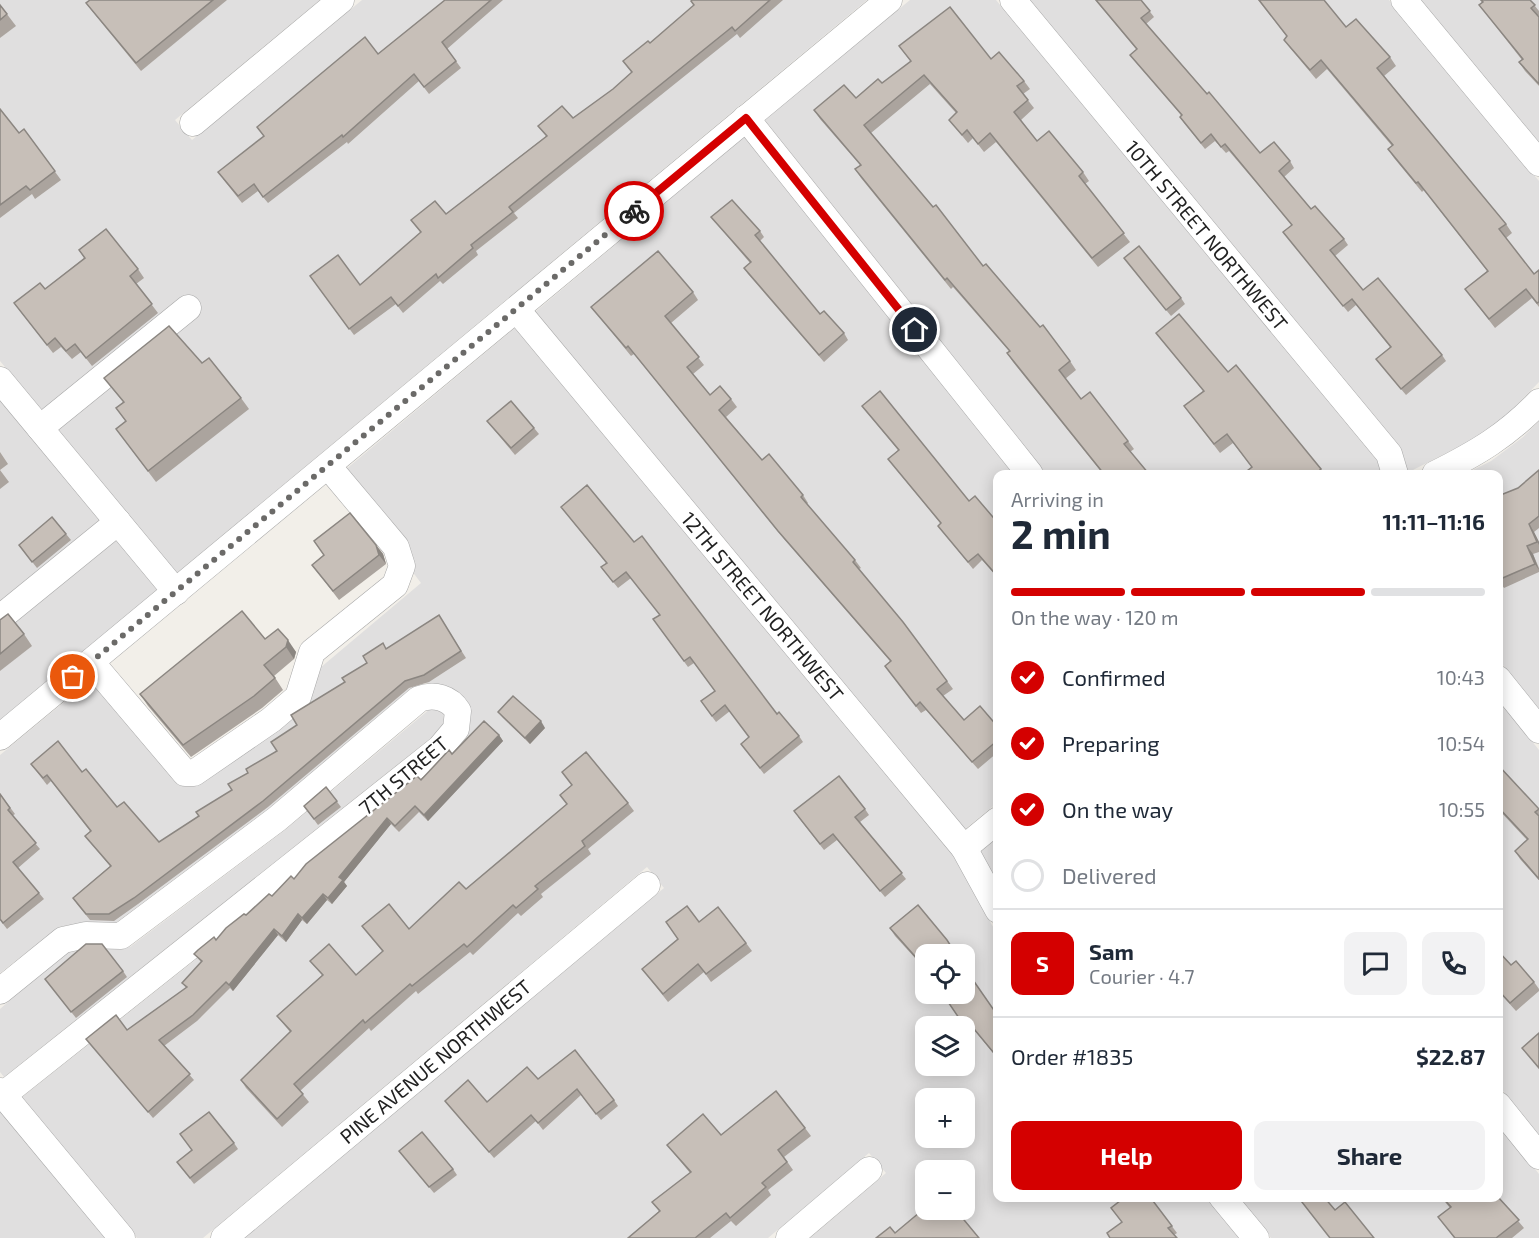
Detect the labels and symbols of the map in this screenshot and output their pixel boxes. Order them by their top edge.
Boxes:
street label: 10TH STREET NORTHWEST [1121,135,1294,335]
courier [604,181,664,241]
pin [889,304,940,355]
street label: 12TH STREET NORTHWEST [677,507,849,706]
pin [47,651,98,702]
street label: 7TH STREET [354,731,453,819]
street label: PINE AVENUE NORTHWEST [335,974,536,1148]

